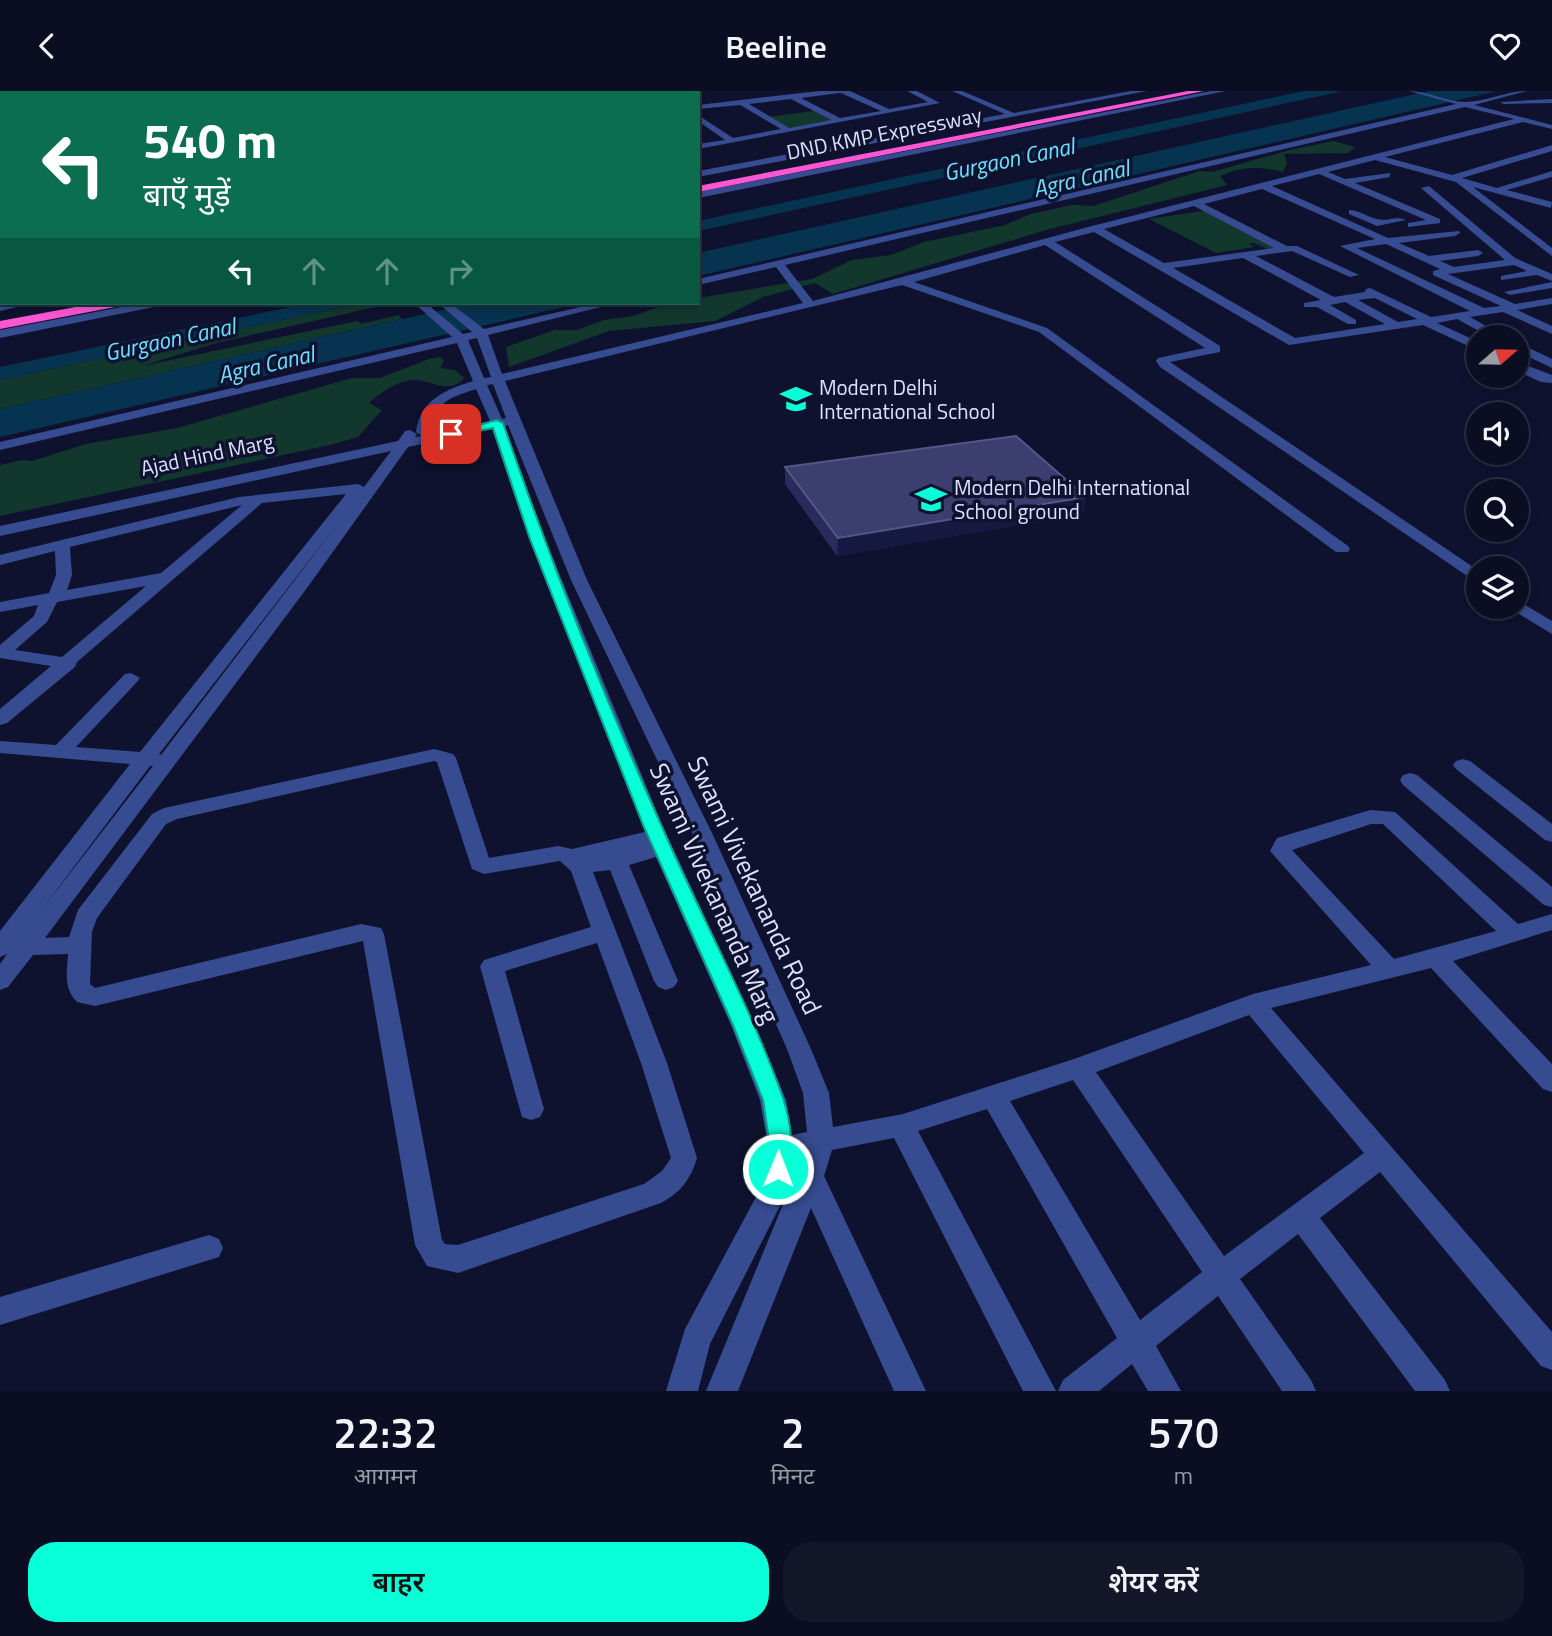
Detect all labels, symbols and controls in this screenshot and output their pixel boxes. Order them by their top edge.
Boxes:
text: Beeline [725,22,827,70]
icon: back [28,27,66,65]
icon: heart [1486,27,1524,65]
street label: DND KMP Expressway [784,98,984,168]
text: 540 m [143,102,277,177]
icon: left [28,119,119,210]
water label: Gurgaon Canal [940,127,1081,190]
water label: Agra Canal [1030,149,1135,206]
text: बाएँ मुड़ें [143,170,231,218]
icon: left [222,252,260,290]
icon: ahead [295,252,333,290]
icon: ahead [368,252,406,290]
icon: right [441,252,479,290]
water label: Gurgaon Canal [101,307,242,370]
north arrow [1466,325,1530,389]
map controls [1466,325,1529,619]
water label: Agra Canal [215,335,320,392]
place label: Modern Delhi International School [819,371,996,427]
school or university icon: Modern Delhi International School [779,382,813,416]
button: sound [1466,402,1529,465]
pin [421,404,481,464]
icon: arrive [432,415,470,453]
street label: Ajad Hind Marg [138,424,277,484]
place label: Modern Delhi International School ground [954,471,1190,527]
button: search [1466,479,1529,542]
school or university icon: Modern Delhi International School ground [914,482,948,516]
button: layers [1466,556,1529,619]
street label: Swami Vivekananda Road [678,749,832,1021]
street label: Swami Vivekananda Marg [640,756,790,1030]
position arrow [741,1132,815,1206]
text: 22:32 [333,1400,437,1464]
text: 2 [781,1400,805,1464]
text: 570 [1148,1400,1219,1464]
text: आगमन [354,1458,417,1493]
text: मिनट [771,1458,815,1493]
text: m [1174,1458,1193,1493]
button: बाहर [28,1542,769,1622]
button: शेयर करें [783,1542,1524,1622]

